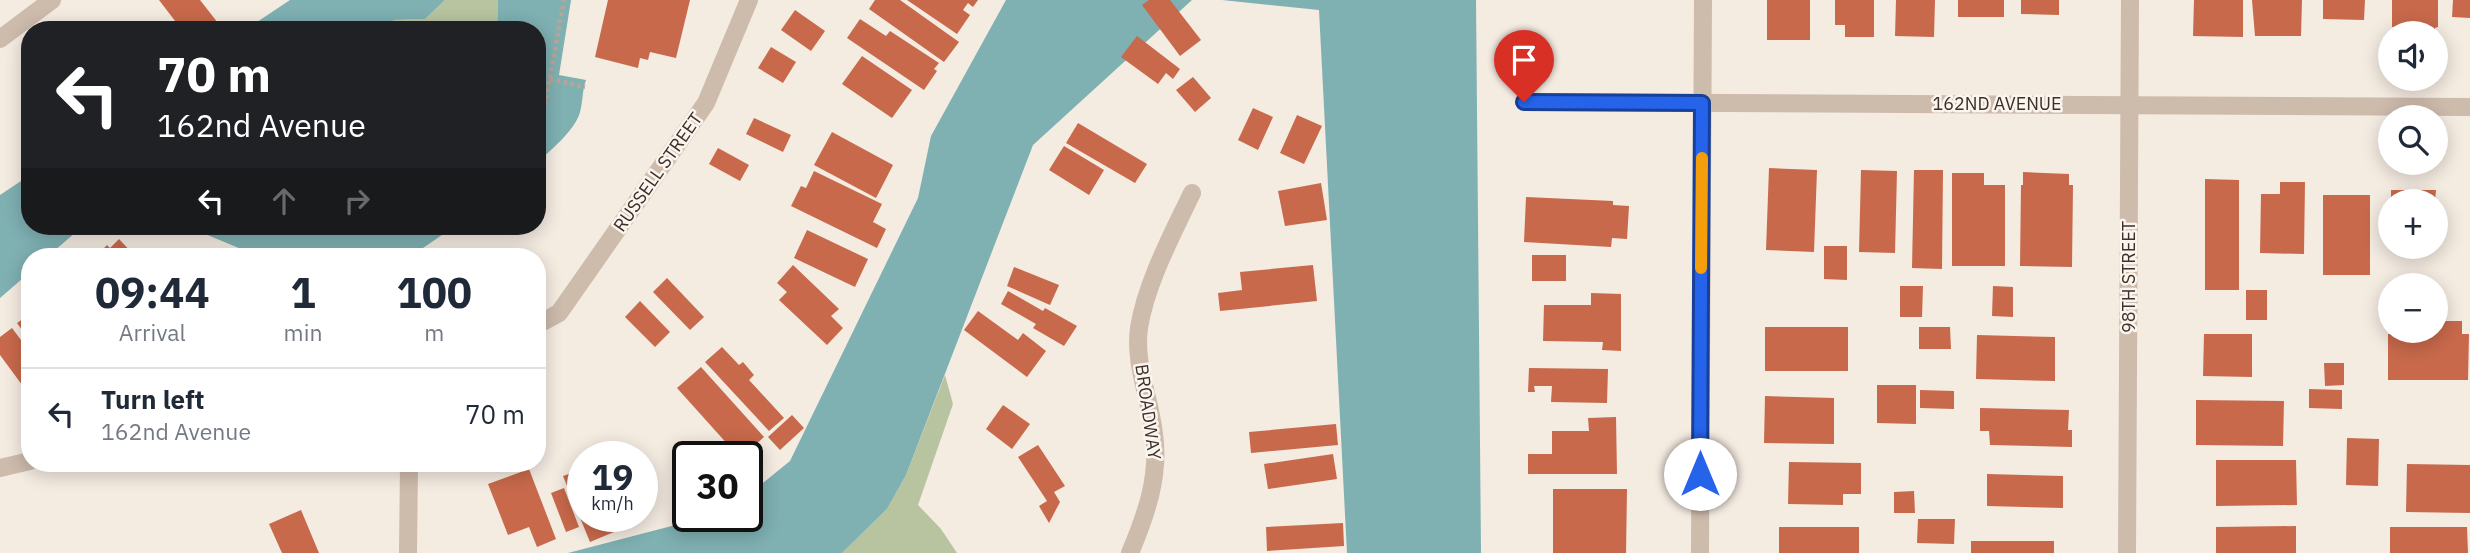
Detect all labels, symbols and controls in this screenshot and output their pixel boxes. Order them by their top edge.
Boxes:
map controls [2378,21,2448,343]
button: sound [2378,21,2448,91]
pin [1494,30,1554,102]
icon: arrive [1505,41,1543,79]
text: 70 m [157,42,271,105]
icon: left [42,49,133,140]
street label: 162ND AVENUE [1932,92,2062,115]
text: 162nd Avenue [157,104,366,146]
button: search [2378,105,2448,175]
street label: RUSSELL STREET [608,108,707,236]
icon: left [192,182,230,220]
icon: ahead [265,182,303,220]
icon: right [338,182,376,220]
button: + [2378,189,2448,259]
street label: 98TH STREET [2117,221,2140,333]
text: 09:44 [95,265,210,320]
text: 1 [290,265,316,320]
text: 100 [396,265,472,320]
button: − [2378,273,2448,343]
text: Arrival [119,317,186,347]
text: min [284,317,322,347]
text: m [424,317,444,347]
street label: BROADWAY [1130,363,1167,462]
text: Turn left [101,382,204,416]
icon: left [42,395,80,433]
text: 70 m [465,397,525,431]
text: 162nd Avenue [101,416,251,446]
position arrow [1663,437,1737,511]
speed limit sign: 30 [672,441,763,532]
text: 19 [591,454,634,500]
text: km/h [591,492,634,515]

